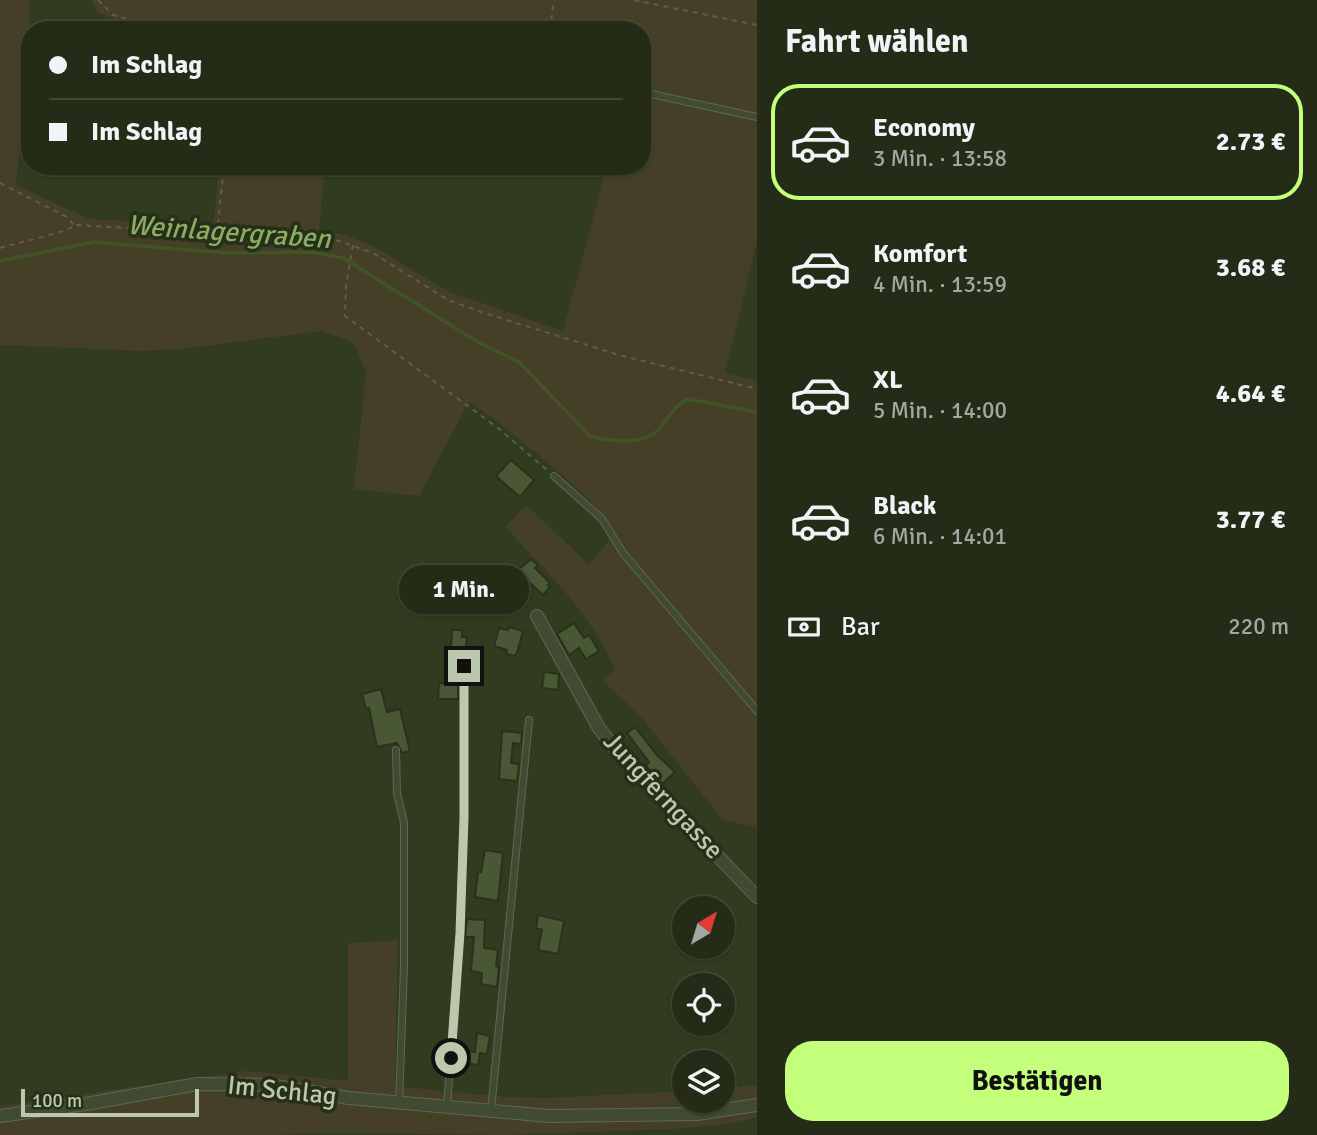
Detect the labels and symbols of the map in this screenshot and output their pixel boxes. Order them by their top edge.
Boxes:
water label: Weinlagergraben [126,208,333,256]
callout: 1 Min. [399,564,529,614]
route end [448,650,480,682]
street label: Jungferngasse [596,726,730,866]
north arrow [672,896,735,959]
route start [435,1042,467,1074]
street label: Im Schlag [226,1069,338,1113]
scale bar [21,1086,200,1118]

